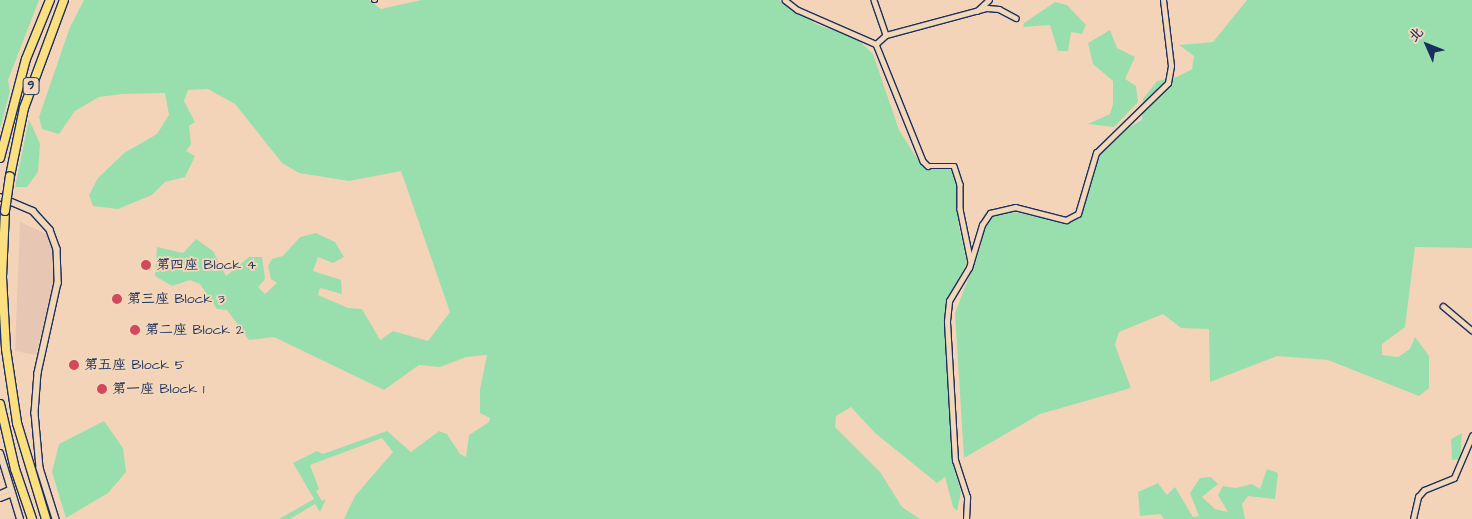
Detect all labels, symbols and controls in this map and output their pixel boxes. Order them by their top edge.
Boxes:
north arrow [1402,20,1452,70]
text: 北 [1404,23,1428,47]
road number: 9 [22,76,40,95]
place label: 第四座 Block 4 [156,257,256,273]
marker: 第四座 Block 4 [140,259,152,271]
place label: 第三座 Block 3 [127,291,225,307]
marker: 第三座 Block 3 [111,293,123,305]
place label: 第二座 Block 2 [145,322,244,338]
marker: 第二座 Block 2 [129,324,141,336]
place label: 第五座 Block 5 [84,357,185,373]
marker: 第五座 Block 5 [68,359,80,371]
place label: 第一座 Block 1 [112,381,204,397]
marker: 第一座 Block 1 [96,383,108,395]

